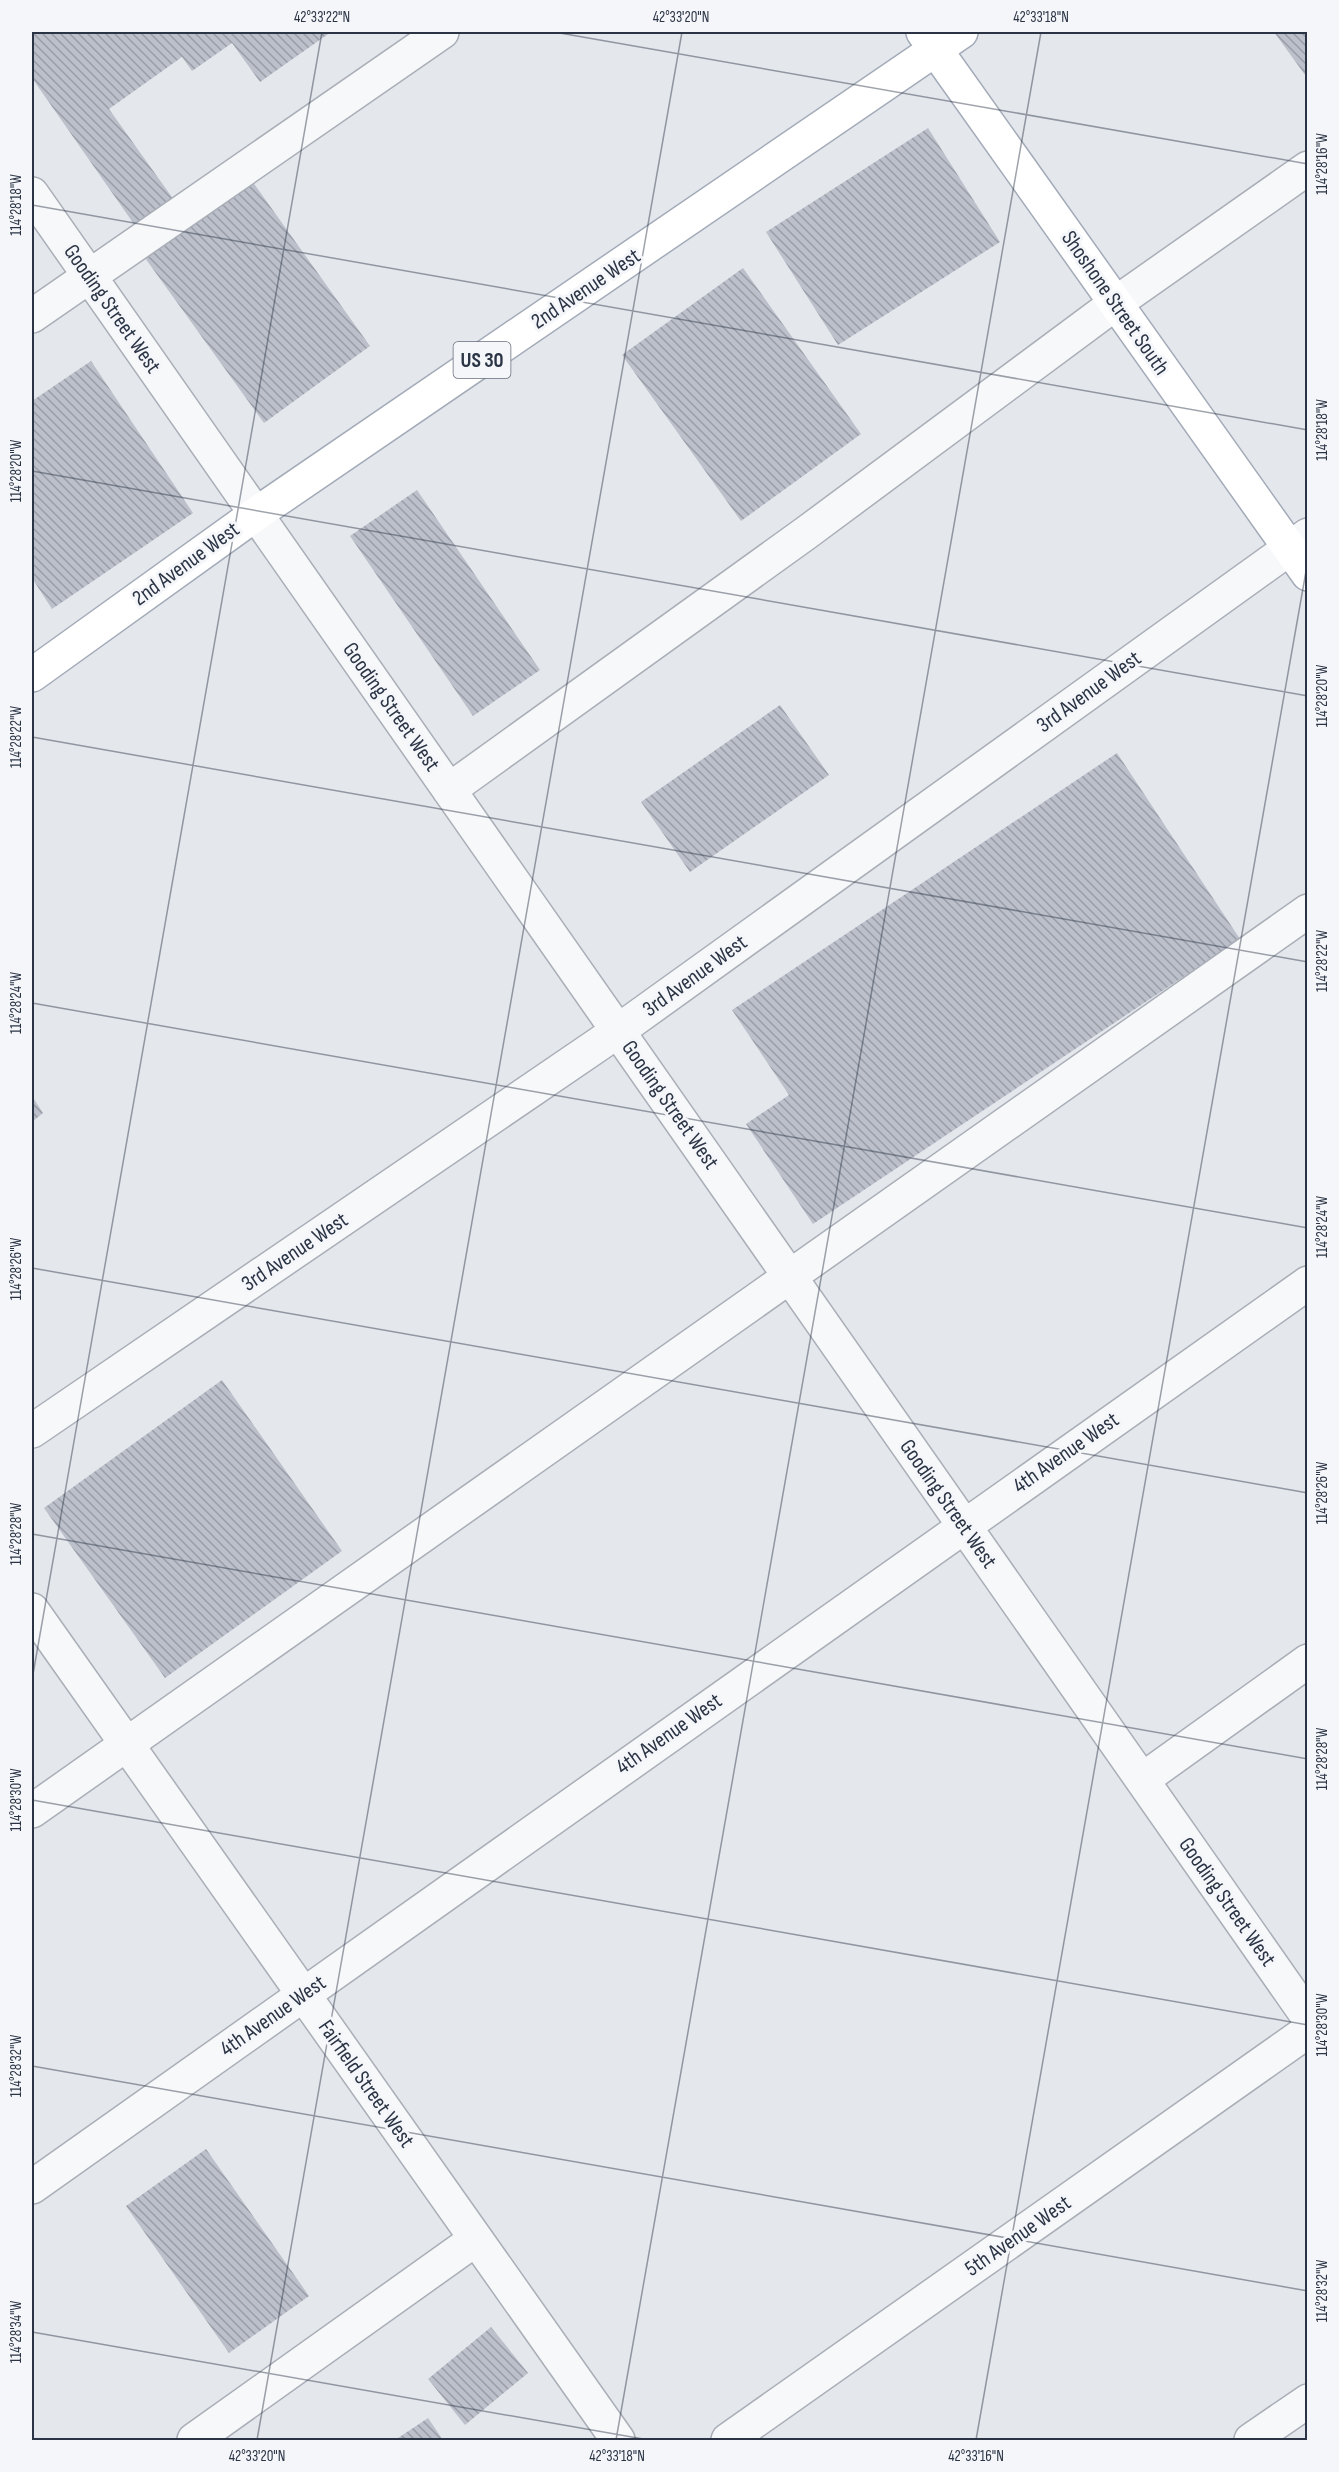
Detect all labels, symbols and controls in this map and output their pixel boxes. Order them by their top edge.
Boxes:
text: 42°33'22"N [294,8,350,27]
text: 42°33'20"N [653,8,709,27]
text: 42°33'18"N [1013,8,1069,27]
text: 114°28'16"W [1313,133,1332,195]
text: 114°28'18"W [7,174,26,236]
street label: Shoshone Street South [1055,226,1175,380]
street label: Gooding Street West [57,239,167,379]
street label: 2nd Avenue West [526,242,646,335]
road number: US 30 [454,342,510,378]
text: 114°28'18"W [1313,399,1332,461]
text: 114°28'20"W [7,439,26,502]
street label: 2nd Avenue West [127,516,245,612]
street label: Gooding Street West [336,637,446,777]
street label: 3rd Avenue West [1031,645,1147,739]
text: 114°28'20"W [1313,664,1332,727]
text: 114°28'22"W [7,706,26,768]
street label: 3rd Avenue West [637,929,753,1023]
text: 114°28'22"W [1313,930,1332,992]
text: 114°28'24"W [7,972,26,1034]
street label: Gooding Street West [615,1035,725,1175]
text: 114°28'24"W [1313,1196,1332,1258]
street label: 3rd Avenue West [237,1206,354,1297]
text: 114°28'26"W [7,1237,26,1300]
street label: 4th Avenue West [1008,1406,1125,1499]
street label: Gooding Street West [893,1434,1003,1574]
text: 114°28'26"W [1313,1461,1332,1524]
text: 114°28'28"W [7,1503,26,1565]
street label: 4th Avenue West [611,1687,728,1780]
text: 114°28'28"W [1313,1728,1332,1790]
text: 114°28'30"W [7,1768,26,1831]
street label: Gooding Street West [1172,1832,1282,1972]
street label: 4th Avenue West [215,1969,332,2062]
text: 114°28'30"W [1313,1993,1332,2056]
street label: Fairfield Street West [312,2015,420,2153]
text: 114°28'32"W [7,2035,26,2097]
street label: 5th Avenue West [960,2189,1076,2282]
text: 114°28'32"W [1313,2260,1332,2322]
text: 114°28'34"W [7,2301,26,2363]
text: 42°33'20"N [229,2447,285,2466]
text: 42°33'18"N [589,2447,645,2466]
text: 42°33'16"N [948,2447,1004,2466]

